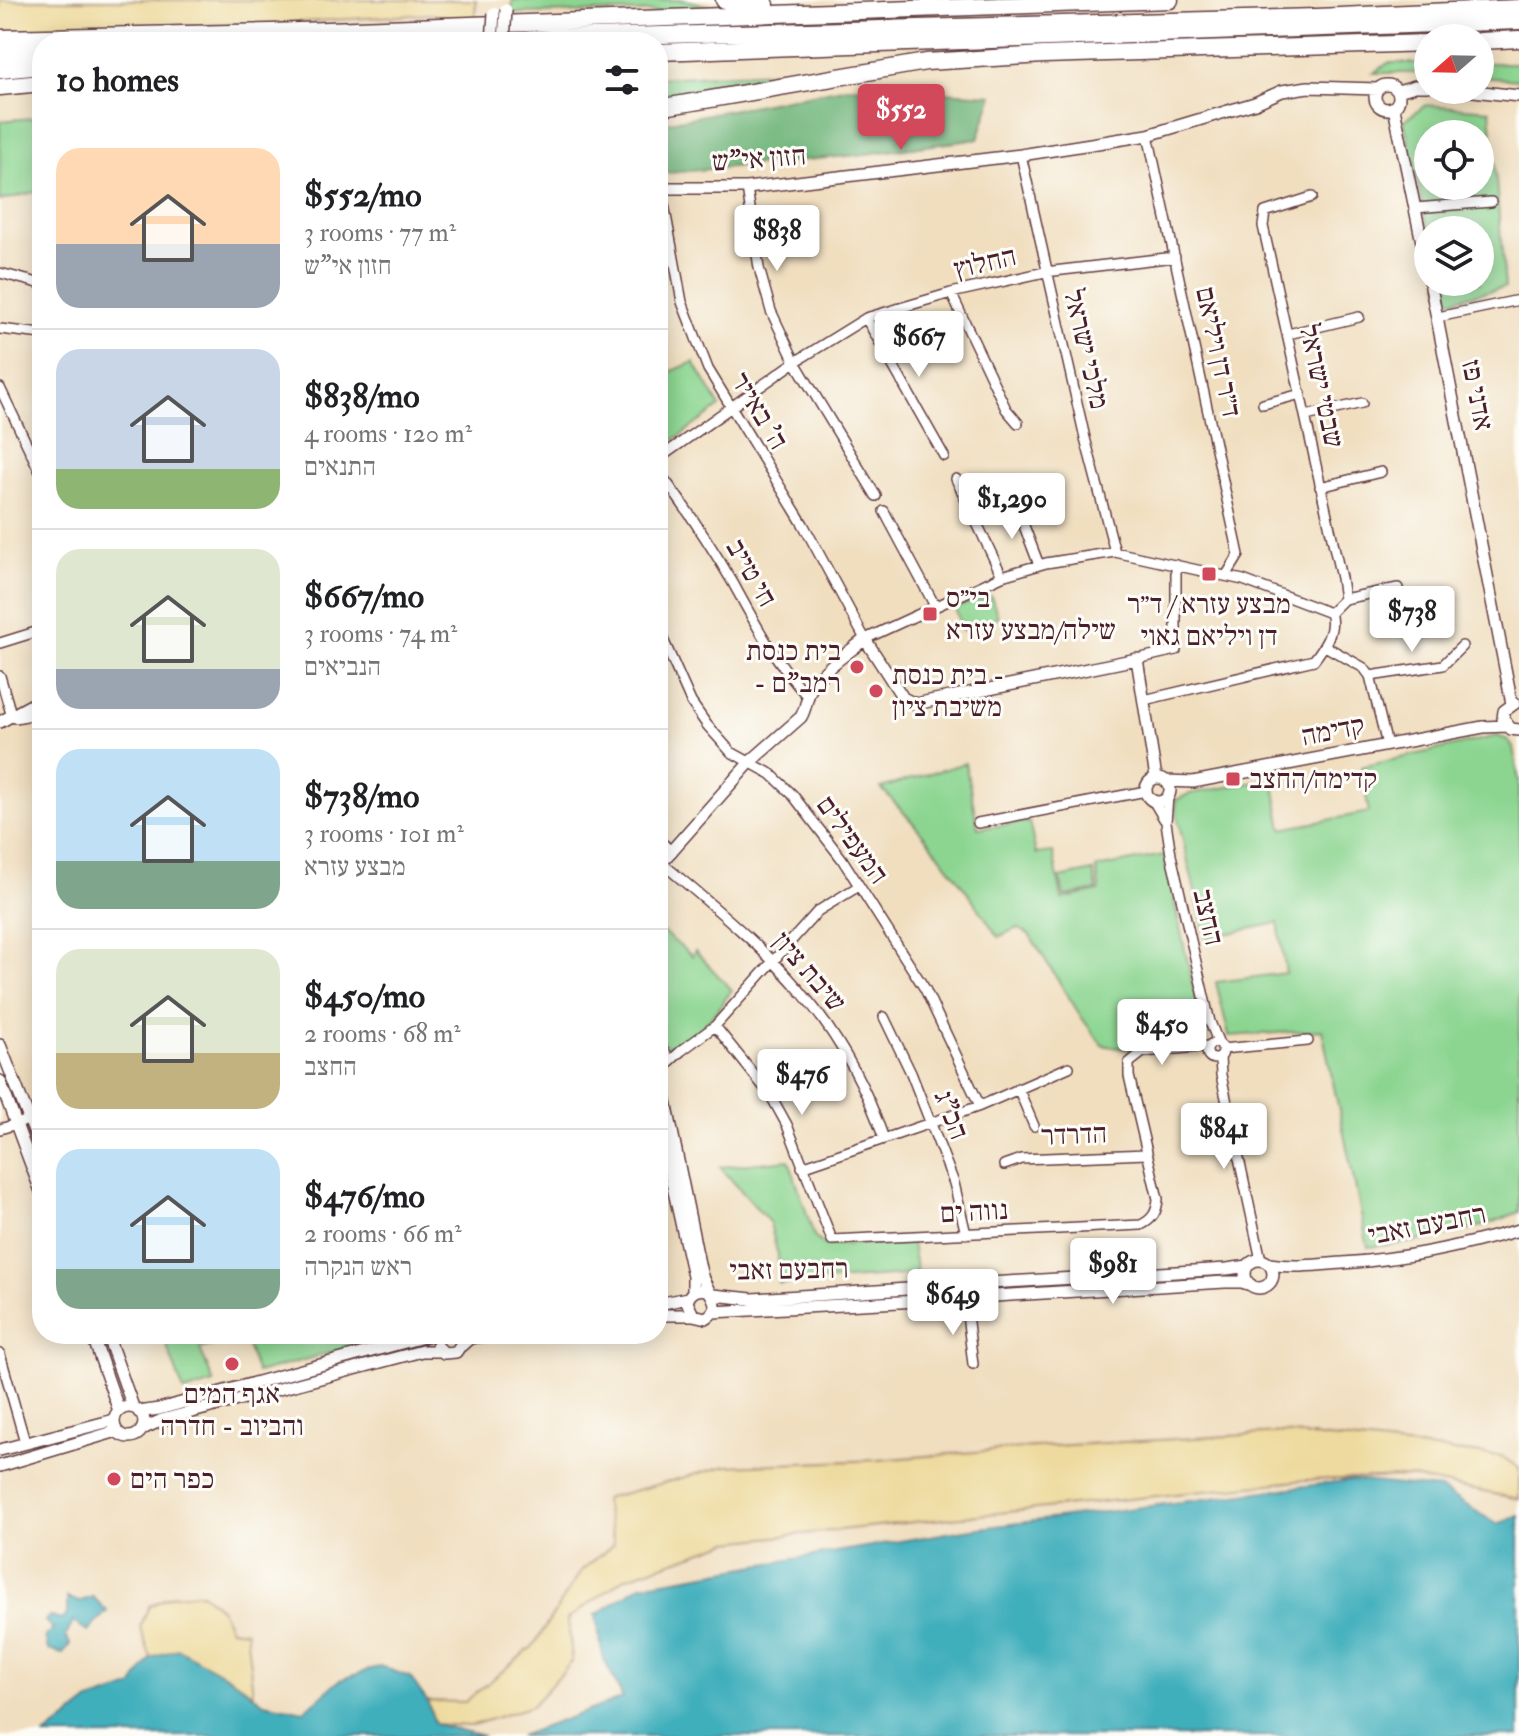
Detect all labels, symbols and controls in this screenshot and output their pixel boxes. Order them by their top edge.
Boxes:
north arrow [1414,24,1494,104]
map controls [1414,24,1494,296]
icon: filters [600,58,644,102]
text: 10 homes [56,59,179,102]
pin: $552 [854,84,948,152]
text: $552 [876,94,926,126]
button: locate [1414,120,1494,200]
street label: חזון אי"ש [711,138,807,180]
text: $552/mo [304,174,422,217]
icon: home [120,180,216,276]
pin: $838 [730,205,824,273]
text: $838 [752,215,802,247]
button: layers [1414,216,1494,296]
text: 3 rooms · 77 m² [304,217,456,249]
street label: החלוץ [950,239,1020,287]
text: חזון אי"ש [304,250,392,282]
street label: ד״ר דן ויליאם [1187,284,1249,420]
street label: מלכי ישראל [1055,286,1117,412]
pin: $667 [872,311,966,379]
text: $667 [893,321,945,353]
street label: שבטי ישראל [1291,321,1351,451]
street label: אדני פז [1453,357,1501,433]
street label: ה' באייר [722,366,796,456]
text: $838/mo [304,375,420,418]
icon: home [120,381,216,477]
text: 4 rooms · 120 m² [304,418,472,450]
text: התנאים [304,451,376,483]
pin: $1,290 [947,473,1077,541]
text: $1,290 [977,483,1047,515]
street label: חי טייב [718,533,784,613]
marker: מבצע עזרא / ד״ר דן ויליאם גאוי [1200,565,1218,583]
text: $667/mo [304,575,424,618]
icon: home [120,581,216,677]
place label: בי״ס שילה/מבצע עזרא [946,581,1116,648]
pin: $738 [1365,586,1459,654]
place label: מבצע עזרא / ד״ר דן ויליאם גאוי [1127,587,1291,654]
text: $738 [1388,596,1436,628]
marker: בי״ס שילה/מבצע עזרא [921,605,939,623]
text: 3 rooms · 74 m² [304,618,457,650]
place label: בית כנסת - רמב"ם [746,634,841,701]
text: הנביאים [304,651,381,683]
marker: בית כנסת - רמב"ם [848,658,866,676]
place label: בית כנסת - משיבת ציון [892,658,1005,725]
marker: בית כנסת - משיבת ציון [867,682,885,700]
street label: קדימה [1298,708,1368,754]
place label: קדימה/החצב [1249,762,1377,797]
marker: קדימה/החצב [1224,770,1242,788]
text: $738/mo [304,775,419,818]
icon: home [120,781,216,877]
street label: המעפילים [808,789,896,891]
text: 3 rooms · 101 m² [304,818,464,850]
text: מבצע עזרא [304,851,406,883]
street label: החצב [1185,885,1231,949]
street label: שיבת ציון [765,925,853,1019]
text: $450/mo [304,975,425,1018]
icon: home [120,981,216,1077]
pin: $450 [1115,999,1209,1067]
text: $450 [1135,1009,1189,1041]
text: 2 rooms · 68 m² [304,1018,461,1050]
pin: $476 [755,1049,849,1117]
text: החצב [304,1051,357,1083]
text: $476 [775,1059,829,1091]
street label: הכ"ג [926,1085,976,1145]
pin: $841 [1177,1103,1271,1171]
text: $841 [1199,1113,1249,1145]
street label: הדרדר [1040,1116,1108,1154]
text: $476/mo [304,1175,425,1218]
icon: home [120,1181,216,1277]
street label: נווה ים [939,1193,1009,1231]
street label: רחבעם זאבי [1365,1196,1489,1254]
text: 2 rooms · 66 m² [304,1218,462,1250]
pin: $981 [1066,1238,1160,1306]
text: $981 [1088,1248,1138,1280]
text: ראש הנקרה [304,1251,412,1283]
street label: רחבעם זאבי [729,1251,849,1289]
pin: $649 [906,1269,1000,1337]
text: $649 [925,1279,981,1311]
marker: אגף המים והביוב - חדרה [223,1355,241,1373]
place label: אגף המים והביוב - חדרה [160,1377,304,1444]
place label: כפר הים [130,1462,214,1497]
marker: כפר הים [105,1470,123,1488]

